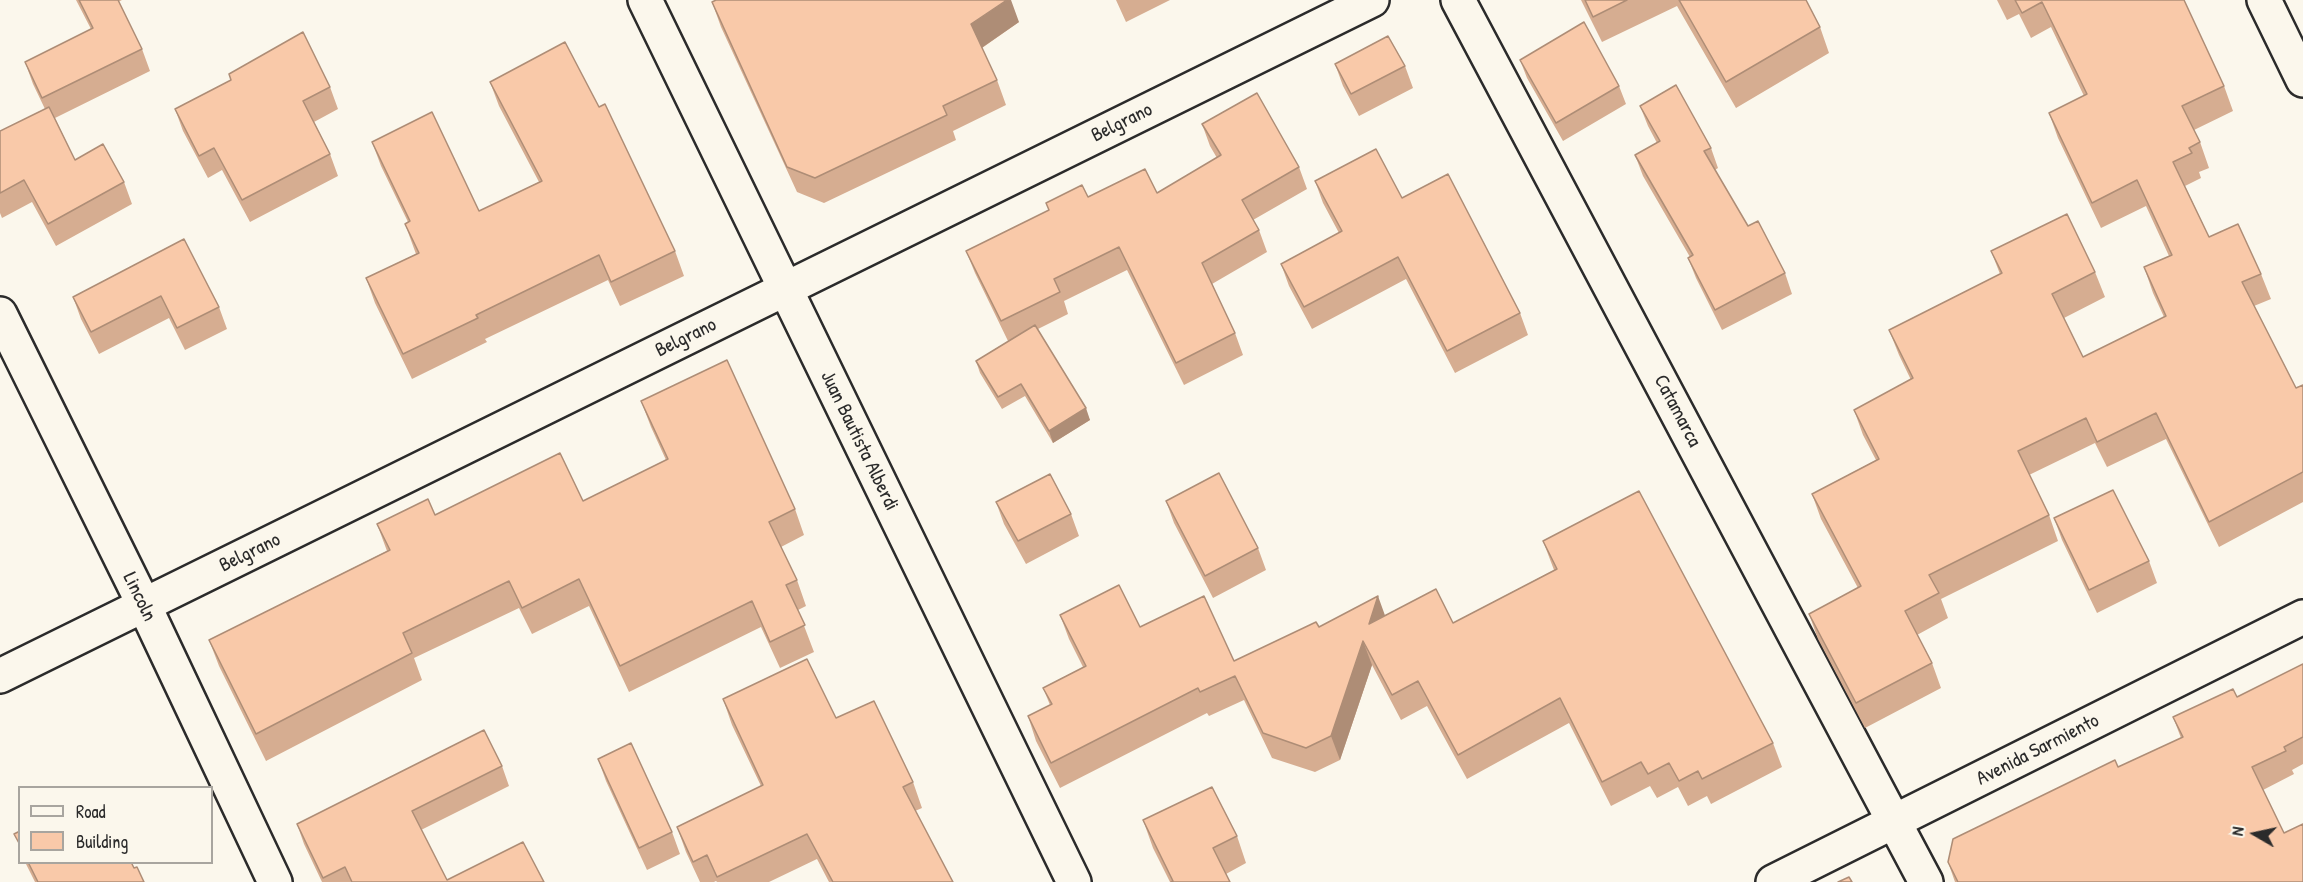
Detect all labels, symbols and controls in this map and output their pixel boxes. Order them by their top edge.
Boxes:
street label: Belgrano [1088,98,1156,148]
street label: Belgrano [652,313,720,363]
street label: Juan Bautista Alberdi [815,367,903,515]
street label: Catamarca [1648,371,1706,451]
street label: Belgrano [216,528,284,578]
street label: Lincoln [117,569,161,625]
street label: Avenida Sarmiento [1973,709,2103,791]
legend [18,786,213,864]
text: Road [76,799,106,824]
north arrow [2225,804,2285,864]
text: N [2226,825,2249,837]
text: Building [76,829,128,854]

